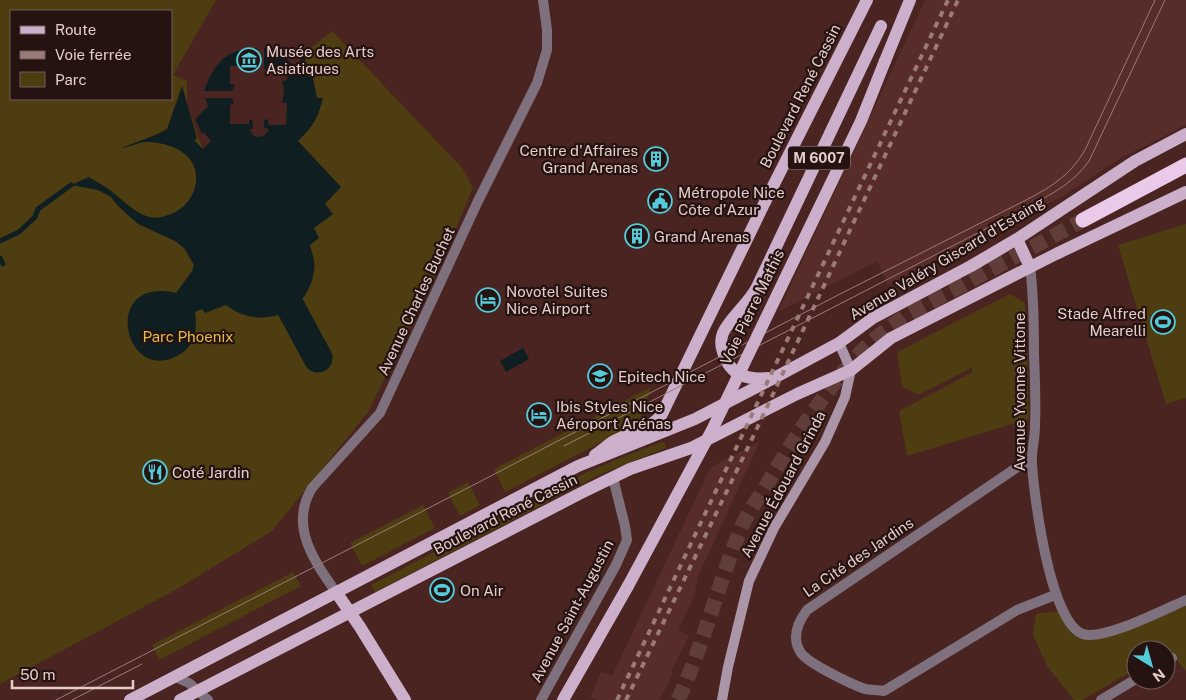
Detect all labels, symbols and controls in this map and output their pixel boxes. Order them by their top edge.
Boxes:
legend [10,10,172,100]
text: Route [55,21,96,38]
street label: Boulevard René Cassin [756,21,844,171]
place label: Musée des Arts Asiatiques [266,43,374,77]
text: Voie ferrée [55,46,132,63]
museum icon: Musée des Arts Asiatiques [236,47,262,73]
text: Parc [55,71,87,88]
place label: Centre d'Affaires Grand Arenas [520,142,638,176]
building icon: Centre d'Affaires Grand Arenas [643,146,669,172]
road number: M 6007 [788,146,850,170]
place label: Métropole Nice Côte d'Azur [678,184,785,218]
public building icon: Métropole Nice Côte d'Azur [647,188,673,214]
street label: Avenue Valéry Giscard d'Estaing [846,193,1048,323]
building icon: Grand Arenas [624,223,650,249]
street label: Avenue Charles Buchet [374,224,458,378]
place label: Grand Arenas [654,228,749,245]
street label: Voie Pierre Mathis [717,247,787,367]
place label: Novotel Suites Nice Airport [506,283,608,317]
hotel icon: Novotel Suites Nice Airport [475,287,501,313]
place label: Stade Alfred Mearelli [1057,305,1146,339]
sports icon: Stade Alfred Mearelli [1150,309,1176,335]
street label: Avenue Yvonne Vittone [1011,313,1028,471]
park label: Parc Phoenix [142,328,234,345]
school or university icon: Epitech Nice [587,363,613,389]
place label: Epitech Nice [618,368,706,385]
place label: Ibis Styles Nice Aéroport Arénas [556,398,671,432]
hotel icon: Ibis Styles Nice Aéroport Arénas [526,402,552,428]
street label: Avenue Édouard Grinda [737,408,829,560]
restaurant icon: Coté Jardin [142,459,168,485]
place label: Coté Jardin [172,464,250,481]
street label: Boulevard René Cassin [430,470,580,558]
street label: La Cité des Jardins [800,514,916,600]
street label: Avenue Saint-Augustin [527,537,617,685]
sports icon: On Air [429,577,455,603]
place label: On Air [460,582,504,599]
north arrow [1126,640,1176,690]
scale bar [12,658,134,690]
text: 50 m [20,666,55,683]
text: N [1150,666,1168,685]

